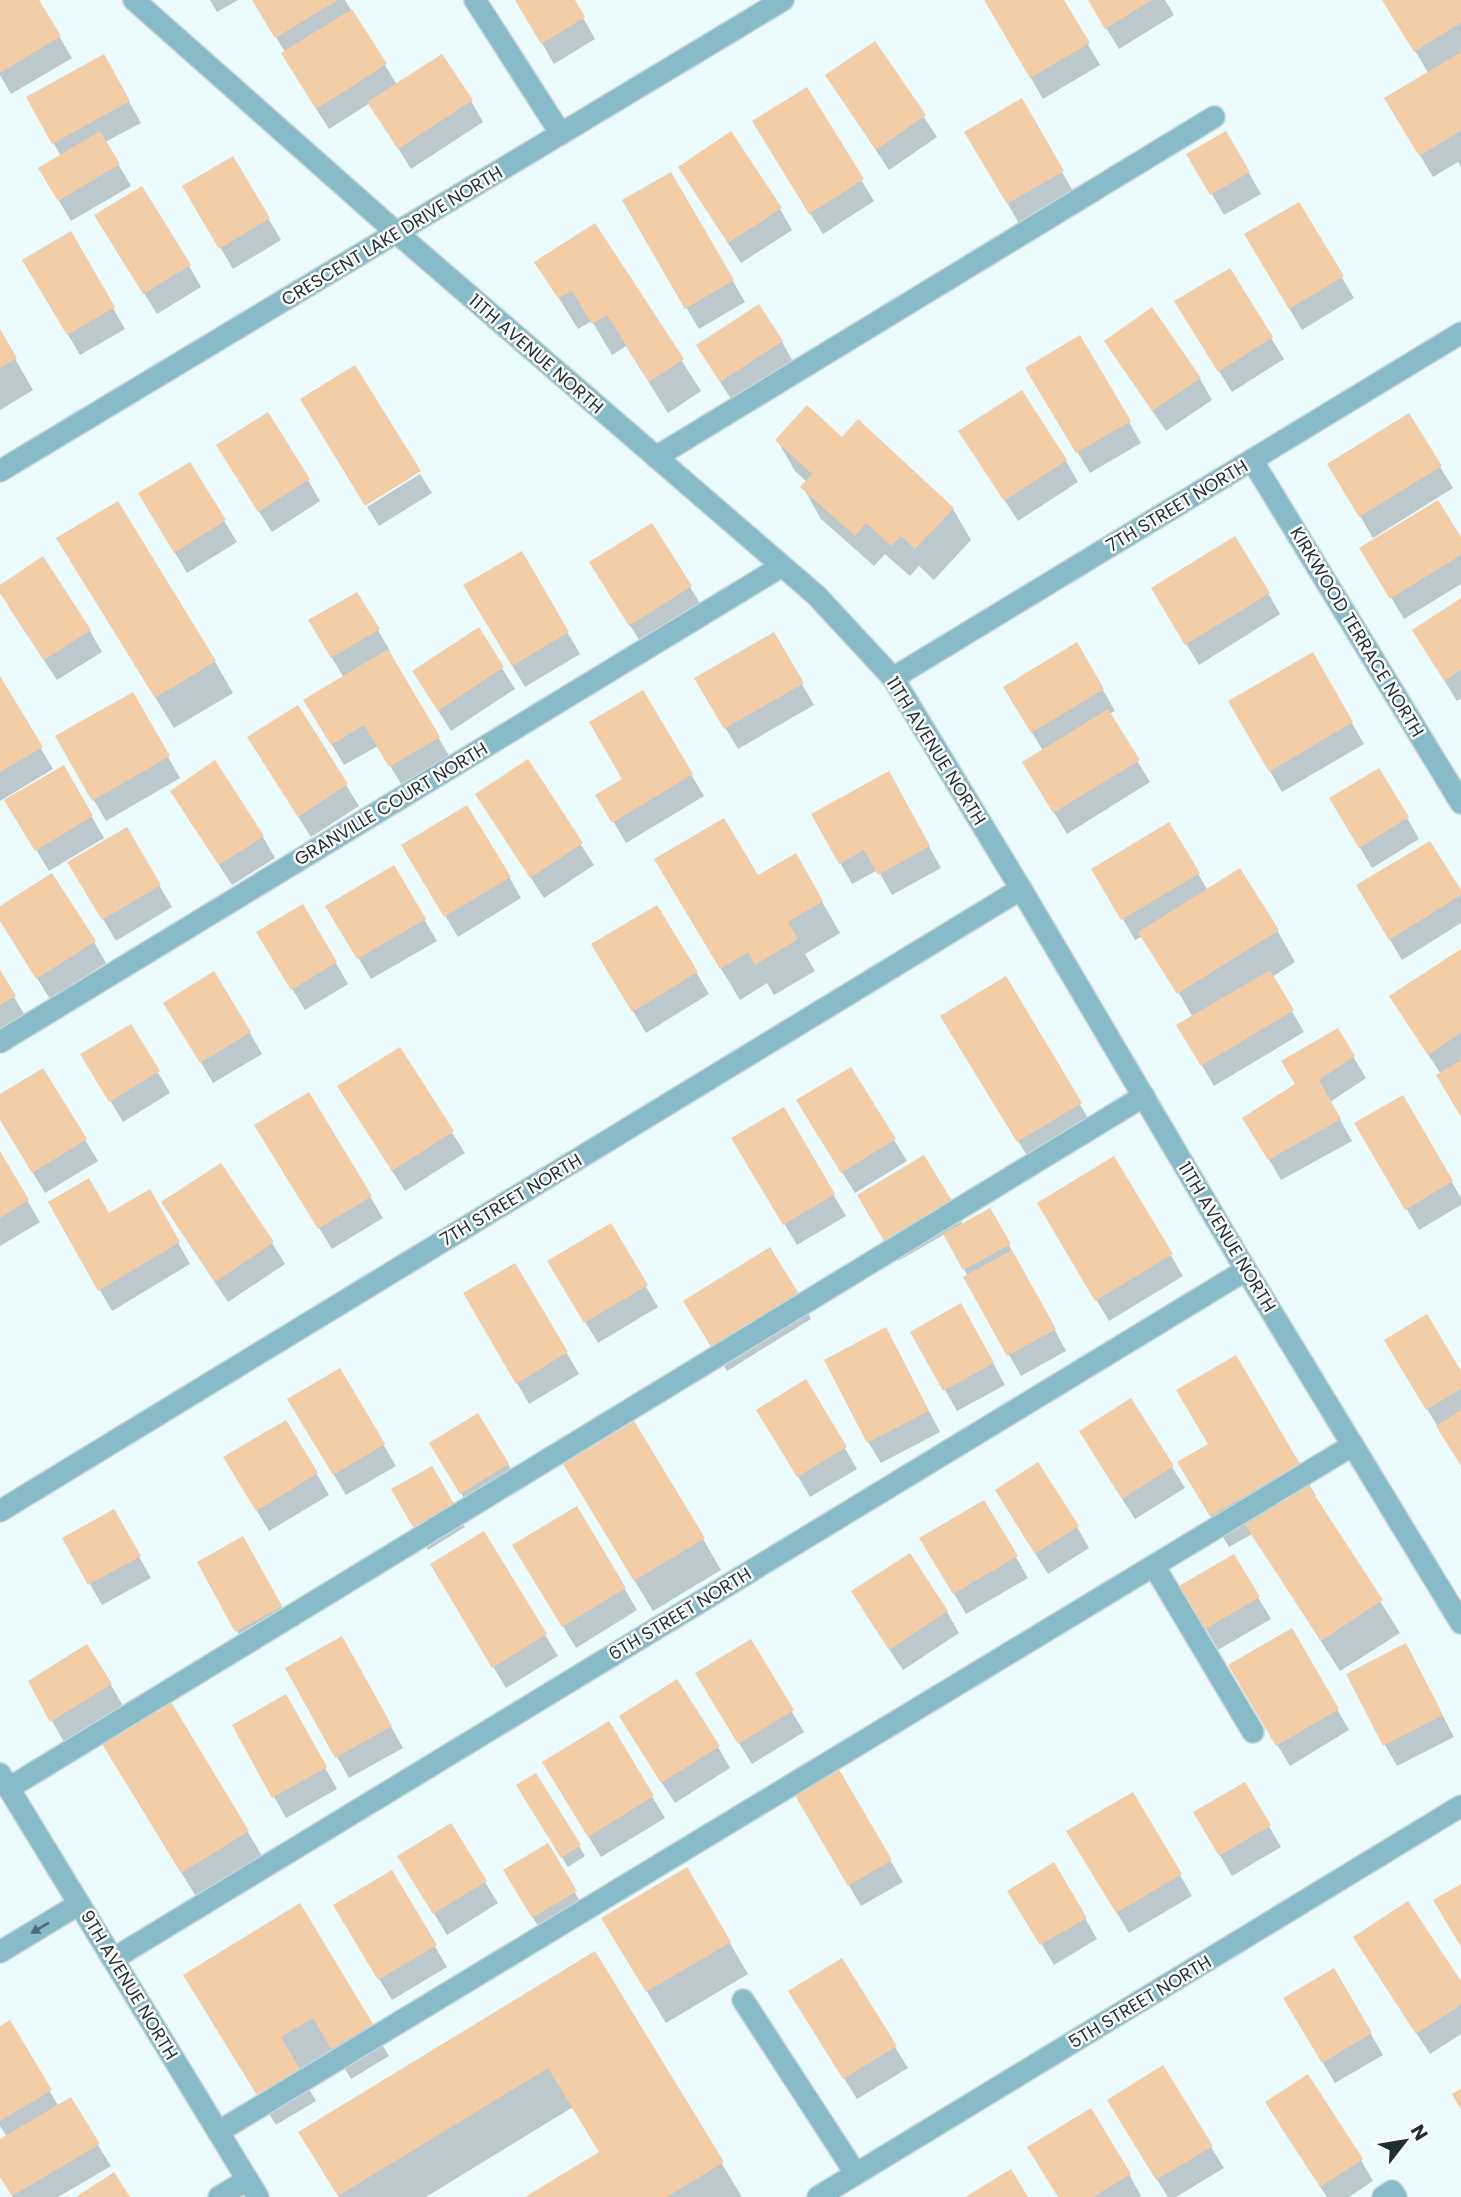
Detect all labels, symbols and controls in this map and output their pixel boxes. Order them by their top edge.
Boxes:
street label: CRESCENT LAKE DRIVE NORTH [276,159,507,312]
street label: 11TH AVENUE NORTH [464,288,609,419]
street label: 7TH STREET NORTH [1101,453,1252,558]
street label: KIRKWOOD TERRACE NORTH [1285,522,1430,742]
street label: 11TH AVENUE NORTH [881,672,992,830]
street label: GRANVILLE COURT NORTH [289,736,492,871]
street label: 7TH STREET NORTH [435,1147,586,1252]
street label: 11TH AVENUE NORTH [1173,1157,1282,1316]
street label: 6TH STREET NORTH [604,1561,756,1666]
street label: 9TH AVENUE NORTH [75,1905,184,2064]
one-way arrow [30,1922,49,1935]
street label: 5TH STREET NORTH [1064,1949,1216,2054]
north arrow [1370,2106,1440,2176]
text: N [1404,2119,1434,2146]

